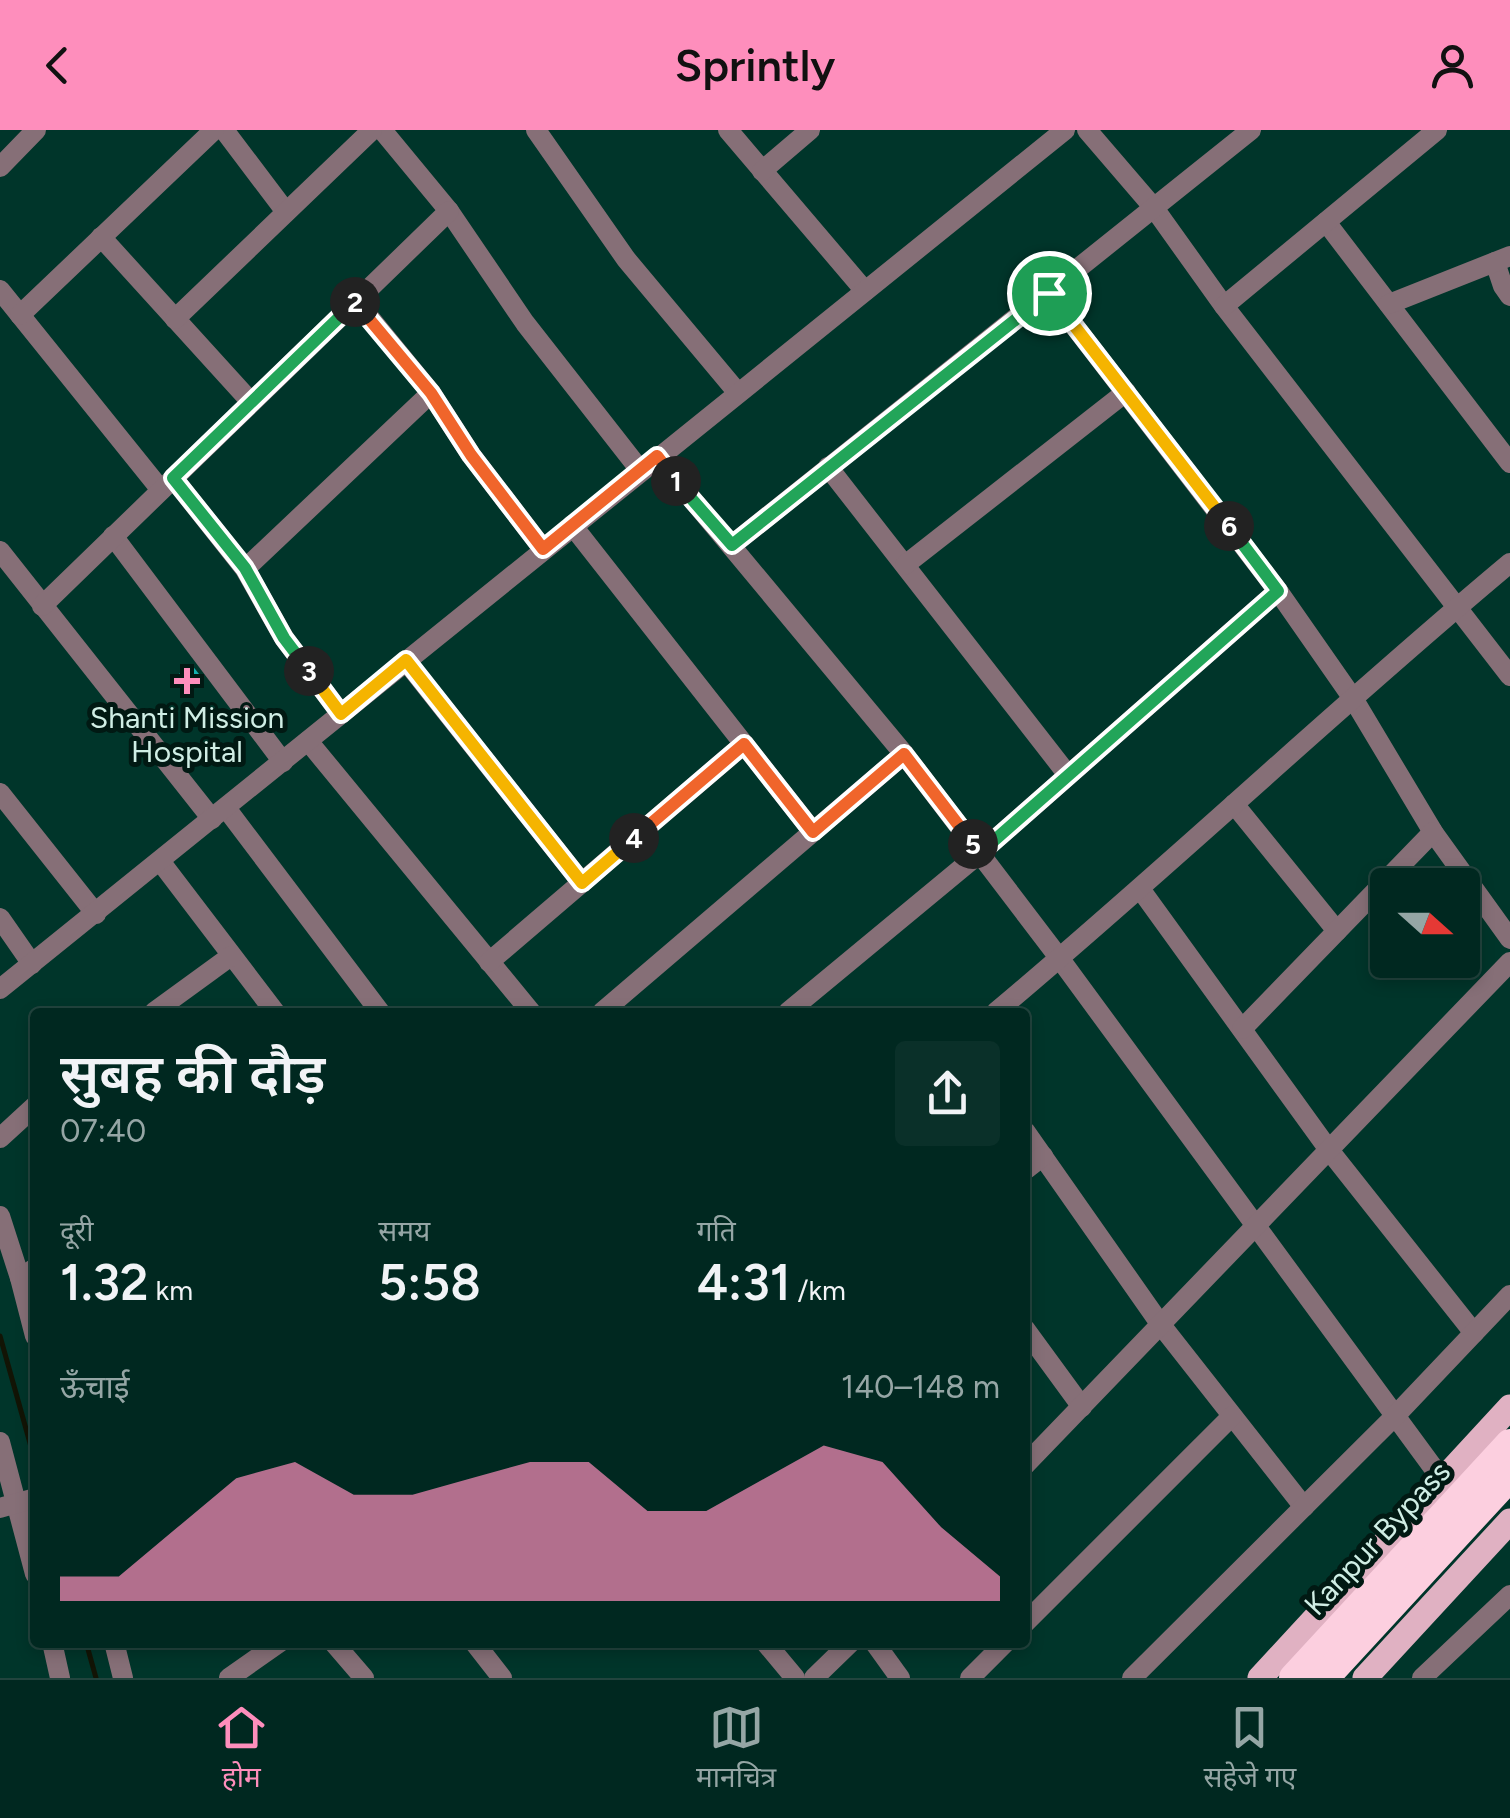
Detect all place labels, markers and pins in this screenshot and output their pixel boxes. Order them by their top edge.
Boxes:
pin [1007,251,1092,336]
pin: 2 [330,277,380,327]
pin: 1 [651,456,701,506]
pin: 6 [1204,501,1254,551]
pin: 3 [284,646,334,696]
marker: Shanti Mission Hospital [174,668,200,694]
place label: Shanti Mission Hospital [90,699,284,770]
pin: 4 [609,813,659,863]
pin: 5 [948,819,998,869]

